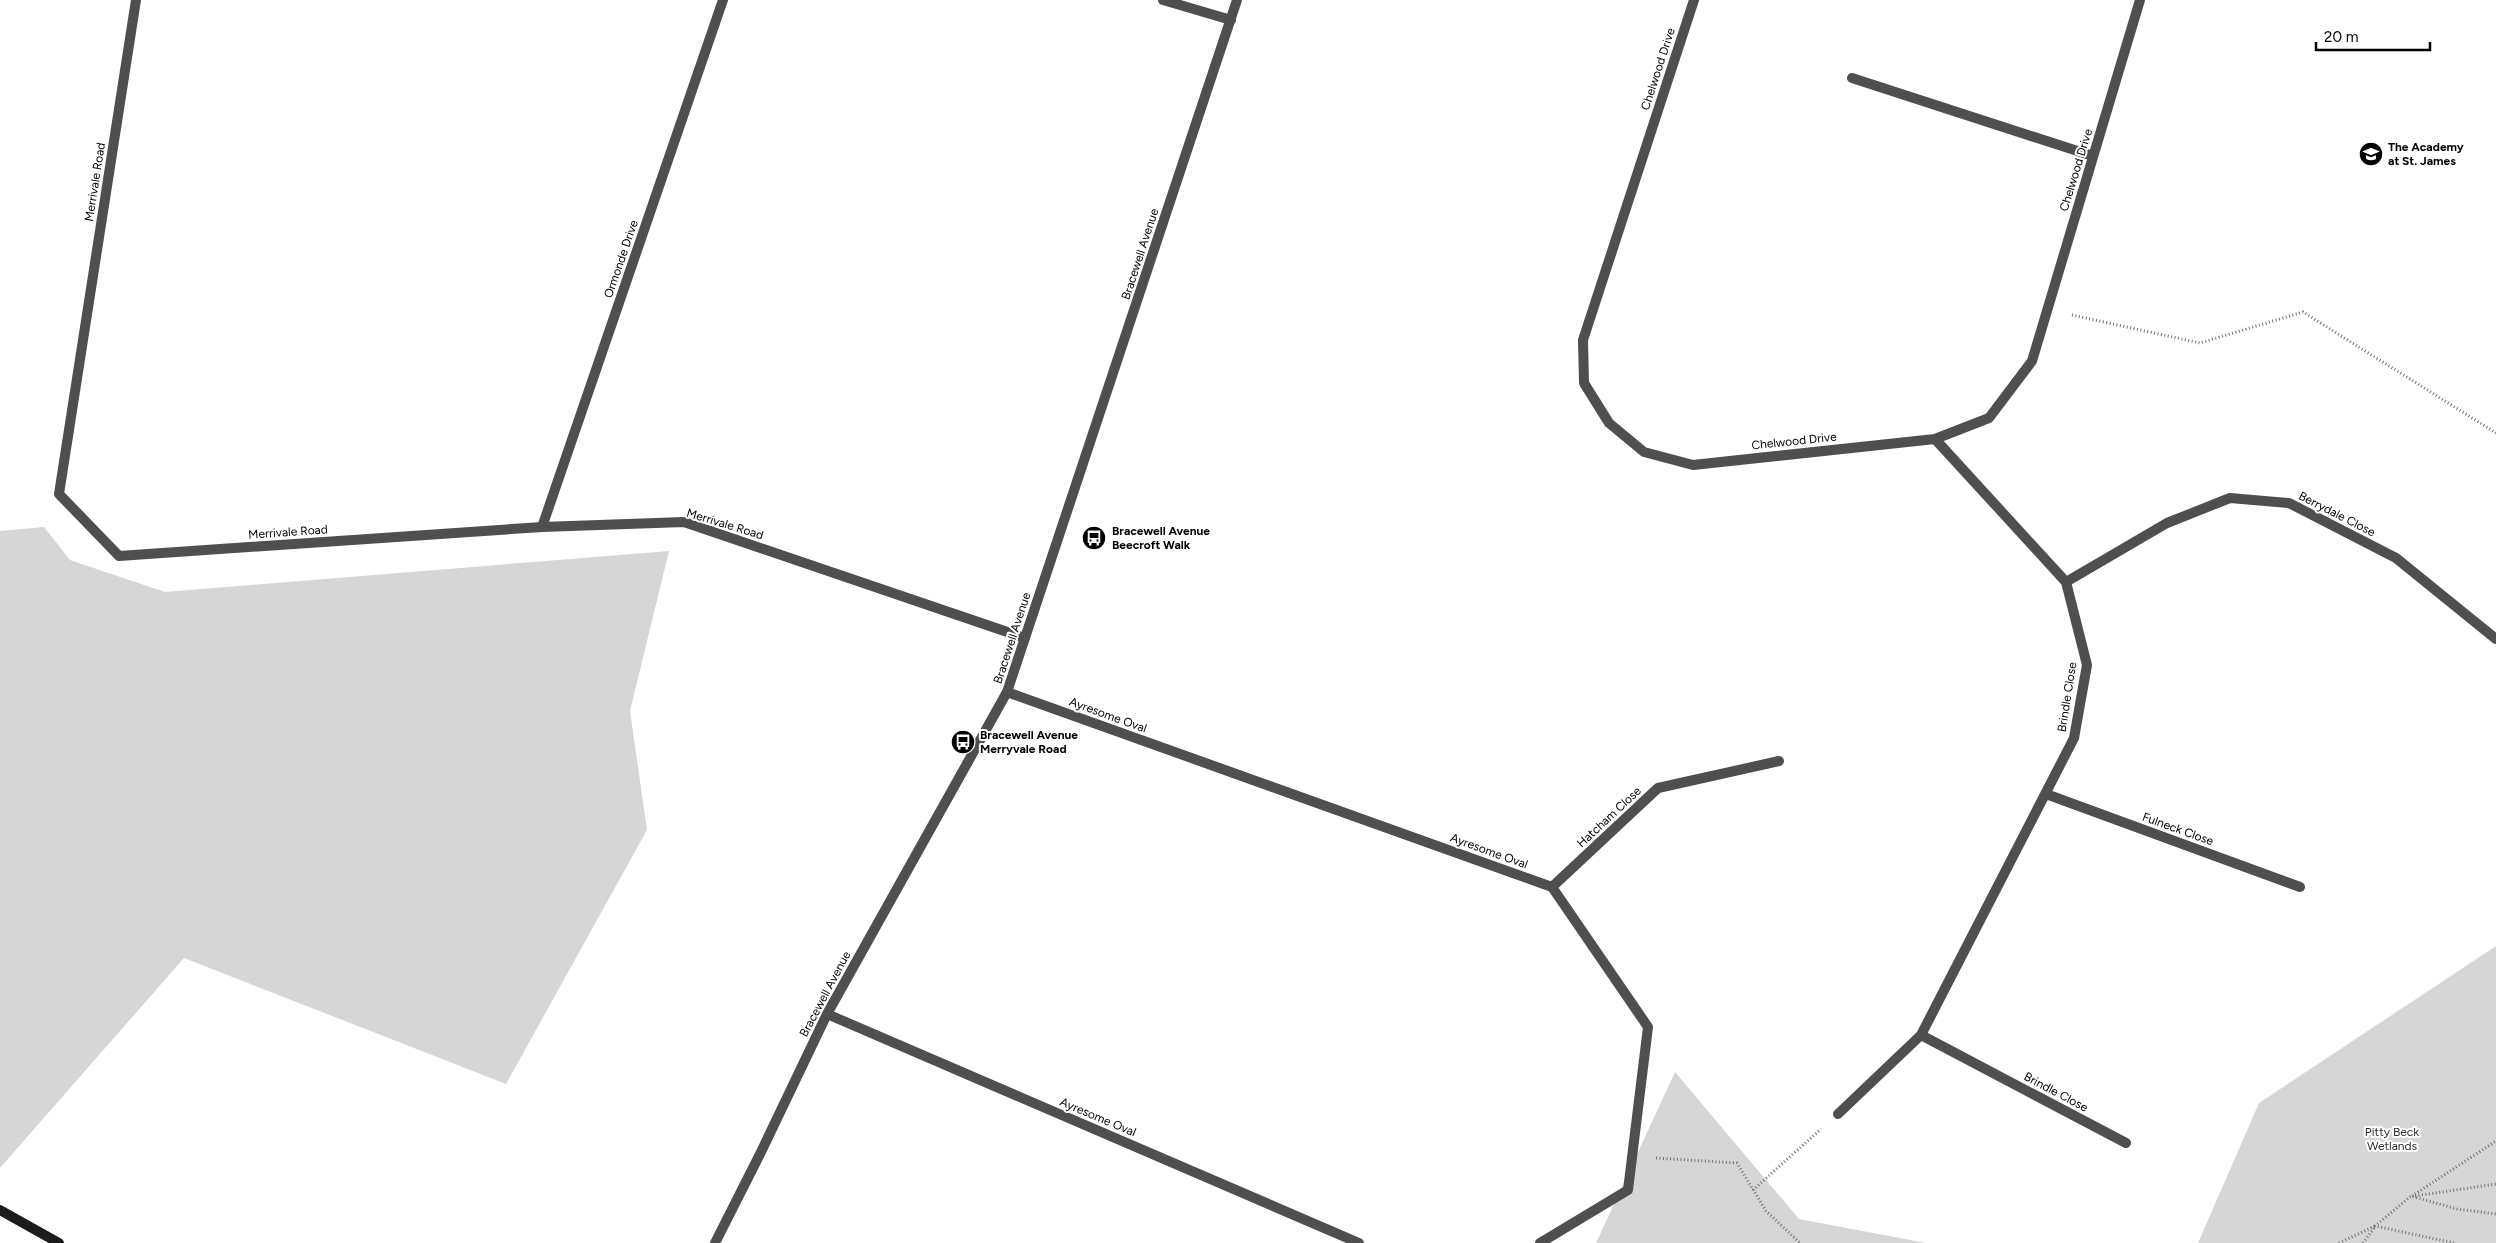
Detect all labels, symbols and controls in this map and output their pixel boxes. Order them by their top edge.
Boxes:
scale bar [2316,20,2430,52]
street label: Chelwood Drive [1638,26,1678,112]
text: 20 m [2324,28,2358,46]
street label: Chelwood Drive [2057,127,2095,213]
place label: The Academy at St. James [2388,140,2464,168]
school or university icon: The Academy at St. James [2358,141,2384,167]
street label: Merrivale Road [82,142,108,222]
street label: Bracewell Avenue [1119,206,1161,301]
street label: Ormonde Drive [601,218,641,300]
street label: Chelwood Drive [1751,430,1838,452]
street label: Berrydale Close [2296,489,2378,539]
street label: Merrivale Road [685,506,765,542]
street label: Merrivale Road [248,522,328,542]
place label: Bracewell Avenue Beecroft Walk [1112,524,1210,552]
bus stop icon: Bracewell Avenue Beecroft Walk [1081,525,1107,551]
street label: Bracewell Avenue [991,590,1033,685]
street label: Brindle Close [2055,661,2079,733]
street label: Ayresome Oval [1067,695,1149,735]
place label: Bracewell Avenue Merryvale Road [980,728,1078,756]
bus stop icon: Bracewell Avenue Merryvale Road [950,729,976,755]
street label: Hatcham Close [1574,783,1644,850]
street label: Fulneck Close [2141,810,2216,848]
street label: Ayresome Oval [1448,831,1530,871]
street label: Bracewell Avenue [797,948,854,1039]
street label: Brindle Close [2022,1069,2091,1115]
street label: Ayresome Oval [1058,1095,1138,1139]
park label: Pitty Beck Wetlands [2365,1125,2419,1153]

